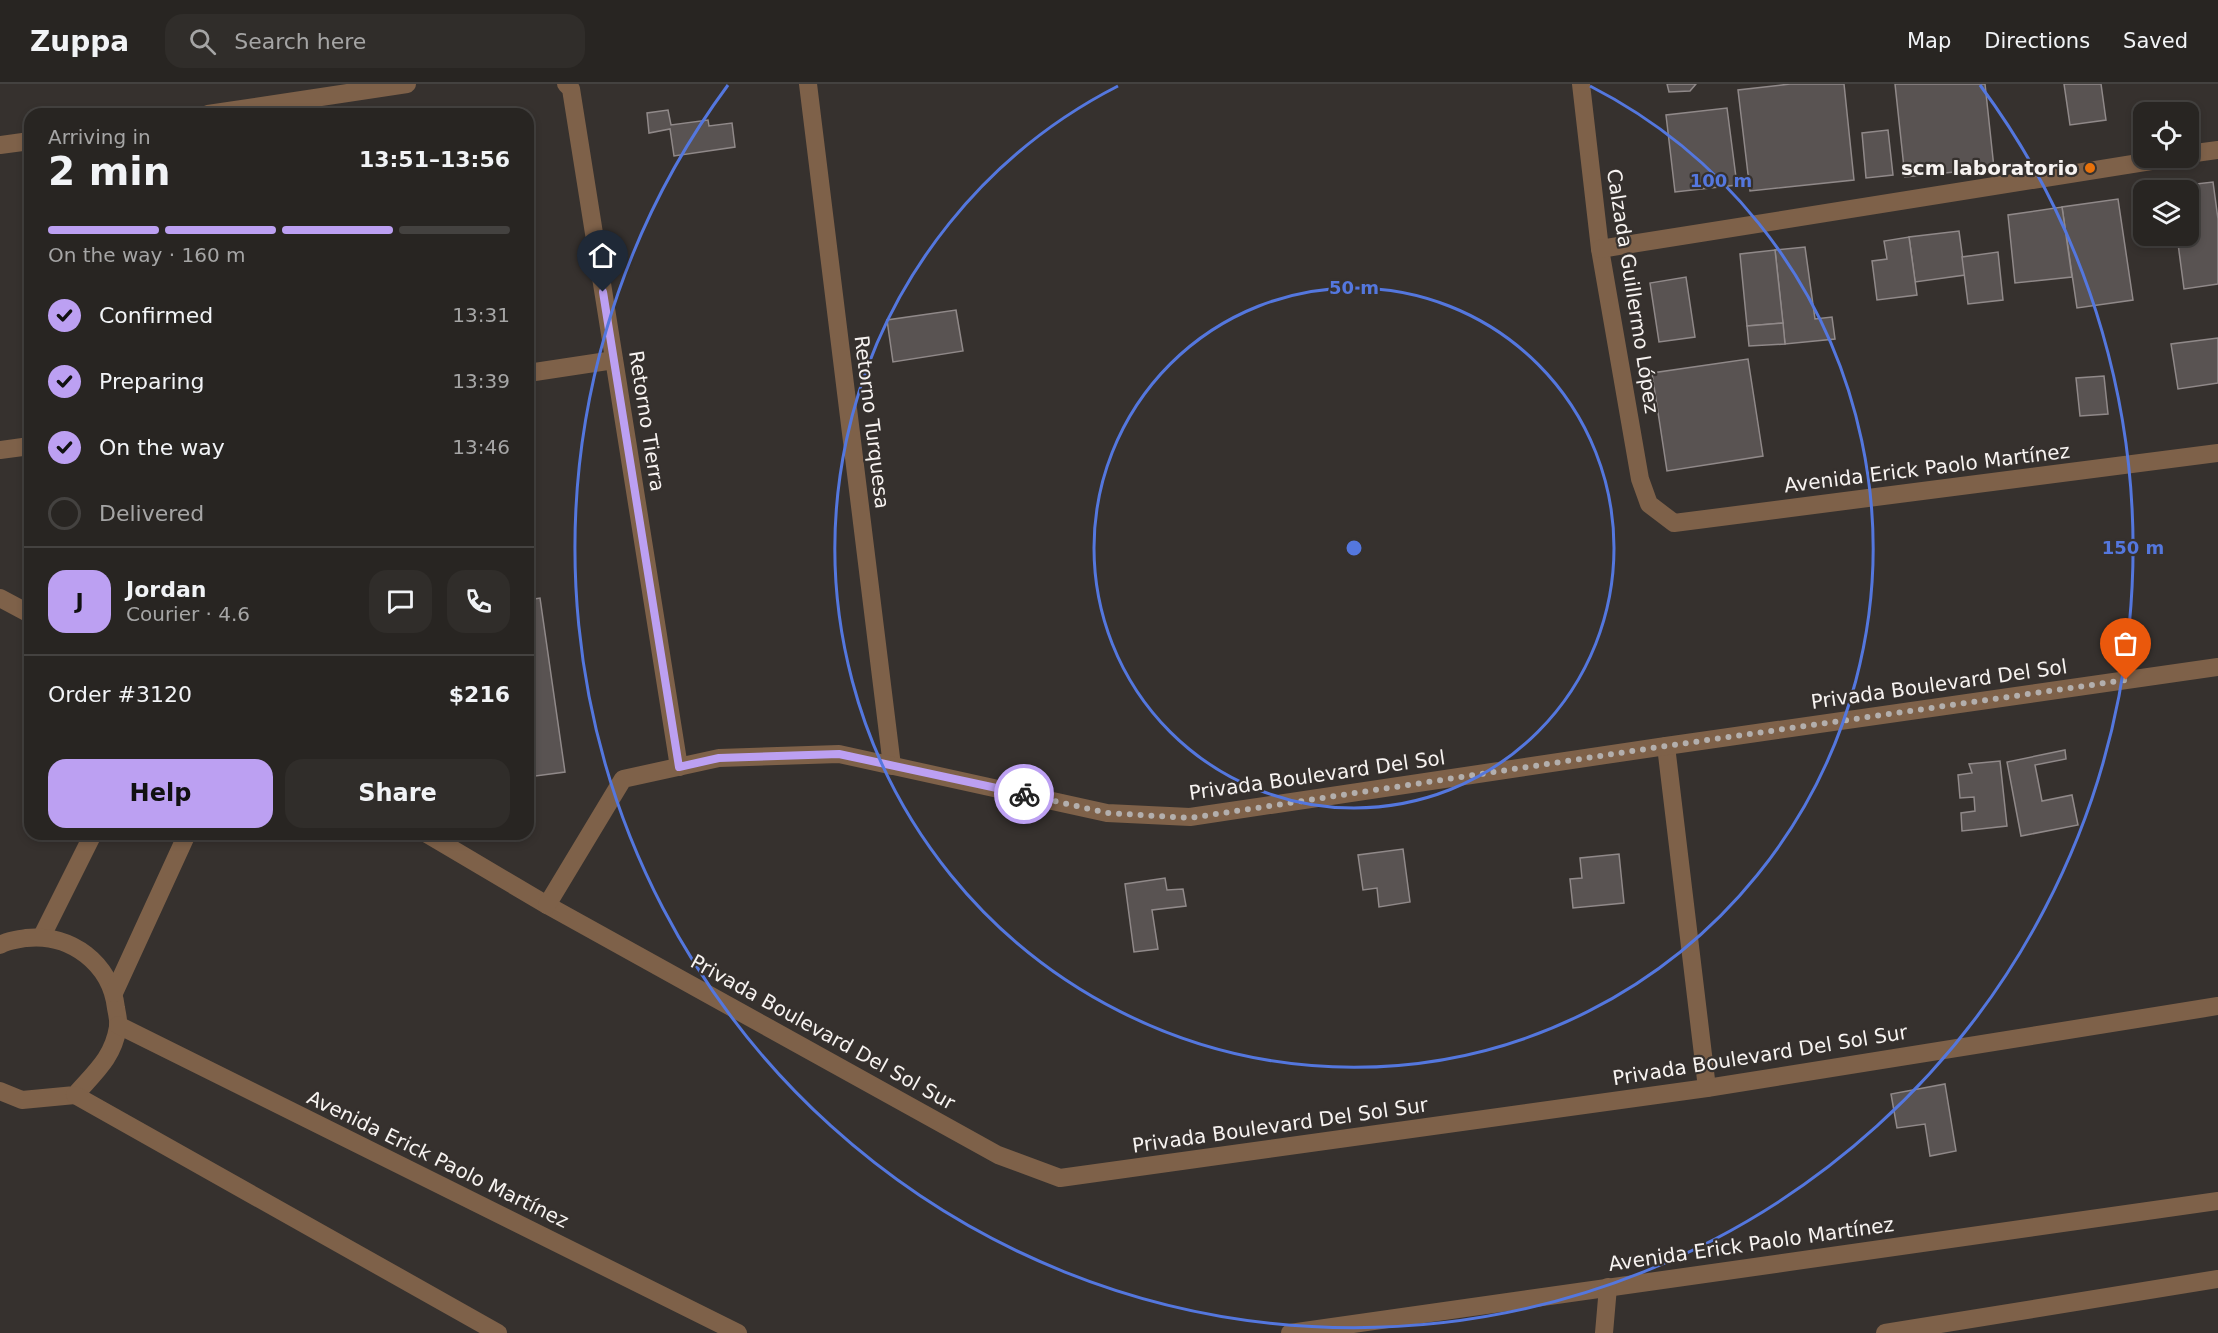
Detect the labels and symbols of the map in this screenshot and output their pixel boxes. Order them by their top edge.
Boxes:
place label: scm laboratorio [1901,156,2078,180]
marker: scm laboratorio [2083,161,2097,175]
street label: Calzada Guillermo López [1602,167,1664,415]
text: 100 m [1690,170,1752,191]
pin [577,230,628,292]
text: 50 m [1329,277,1379,298]
street label: Retorno Turquesa [849,334,895,510]
street label: Retorno Tierra [624,349,670,493]
street label: Avenida Erick Paolo Martínez [1783,439,2071,497]
text: 150 m [2102,537,2164,558]
centre of rings [1344,538,1364,558]
pin [2100,618,2151,680]
street label: Privada Boulevard Del Sol [1809,654,2069,714]
street label: Privada Boulevard Del Sol [1187,745,1447,805]
courier [994,764,1054,824]
street label: Privada Boulevard Del Sol Sur [687,949,960,1115]
street label: Privada Boulevard Del Sol Sur [1611,1020,1910,1090]
street label: Avenida Erick Paolo Martínez [303,1085,573,1233]
street label: Privada Boulevard Del Sol Sur [1131,1092,1430,1158]
street label: Avenida Erick Paolo Martínez [1607,1212,1895,1276]

